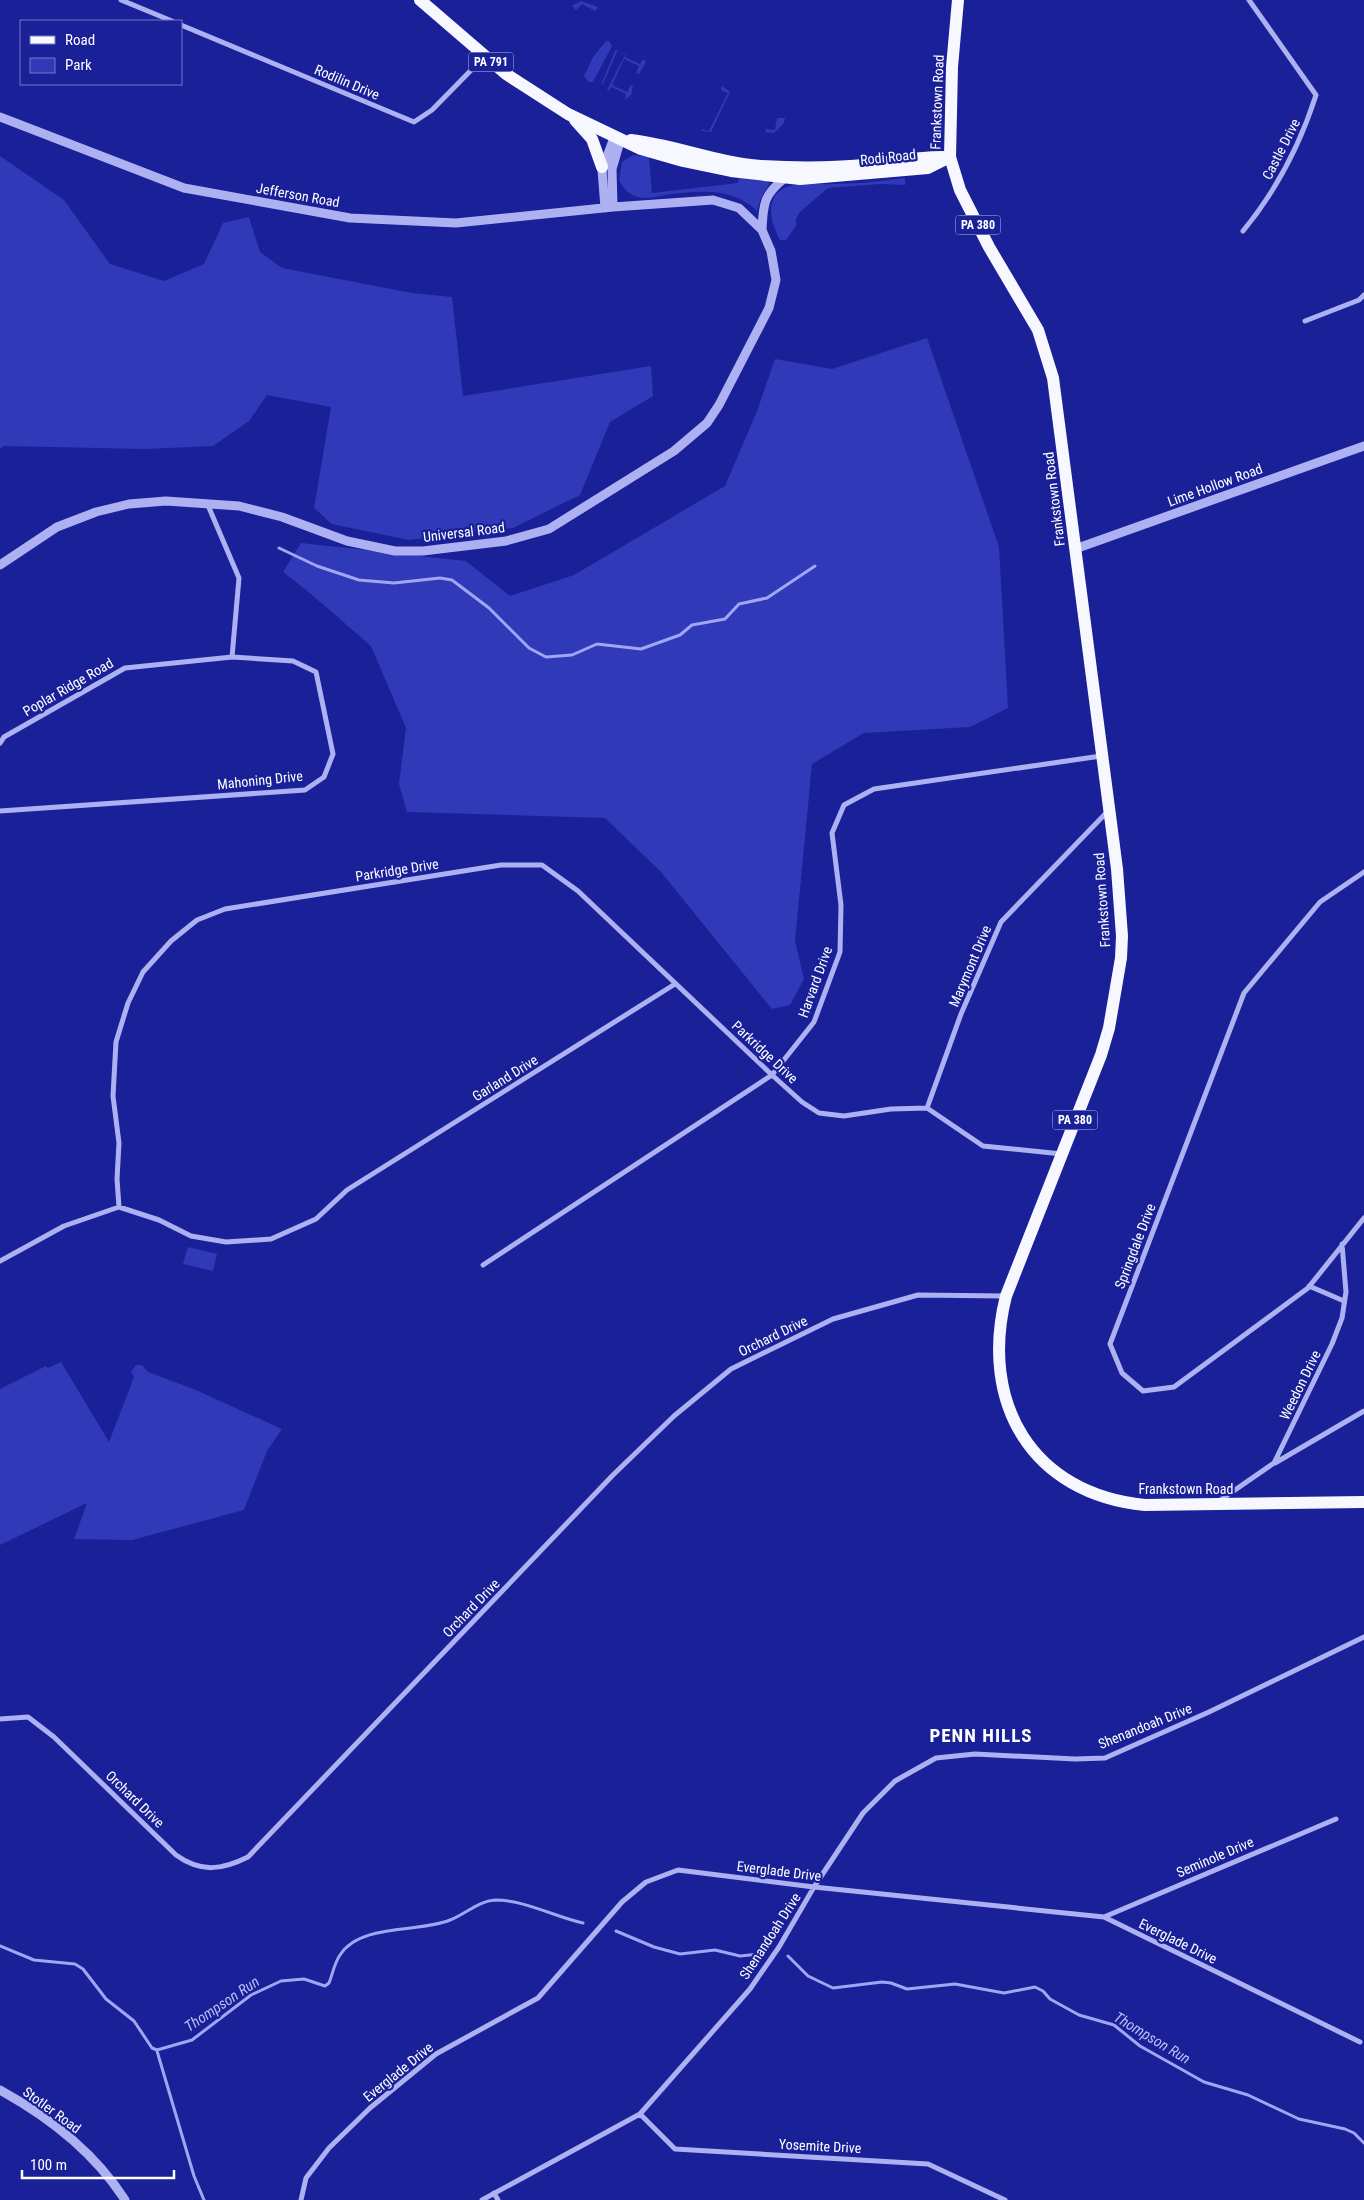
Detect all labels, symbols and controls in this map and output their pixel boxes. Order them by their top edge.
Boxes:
legend [20,20,182,85]
text: Road [65,31,95,49]
road number: PA 791 [468,52,514,72]
street label: Frankstown Road [927,54,947,150]
text: Park [65,56,92,74]
street label: Rodilin Drive [312,61,382,103]
street label: Castle Drive [1259,116,1303,182]
street label: Rodi Road [859,146,917,168]
street label: Jefferson Road [255,180,341,210]
road number: PA 380 [956,216,1000,234]
street label: Frankstown Road [1040,451,1068,547]
street label: Lime Hollow Road [1165,460,1265,510]
street label: Universal Road [422,519,506,545]
street label: Poplar Ridge Road [20,655,116,719]
street label: Mahoning Drive [216,768,304,792]
street label: Frankstown Road [1091,852,1113,948]
street label: Parkridge Drive [354,855,440,884]
street label: Marymont Drive [946,922,995,1009]
street label: Harvard Drive [795,944,835,1020]
street label: Parkridge Drive [729,1018,801,1087]
street label: Garland Drive [469,1051,541,1104]
road number: PA 380 [1052,1110,1098,1130]
street label: Springdale Drive [1111,1201,1159,1291]
street label: Orchard Drive [736,1312,810,1360]
street label: Weedon Drive [1276,1347,1324,1422]
street label: Frankstown Road [1139,1481,1233,1497]
street label: Orchard Drive [439,1575,503,1640]
street label: Shenandoah Drive [1096,1700,1194,1752]
district label: PENN HILLS [930,1724,1033,1747]
street label: Orchard Drive [103,1767,168,1831]
street label: Seminole Drive [1174,1833,1256,1880]
street label: Everglade Drive [736,1858,823,1884]
street label: Shenandoah Drive [736,1890,804,1982]
street label: Everglade Drive [1136,1915,1220,1967]
water label: Thompson Run [181,1972,263,2036]
water label: Thompson Run [1110,2008,1194,2068]
street label: Everglade Drive [360,2039,436,2105]
street label: Stotler Road [20,2084,84,2136]
street label: Yosemite Drive [778,2136,862,2156]
scale bar [22,2148,175,2180]
text: 100 m [30,2156,67,2174]

